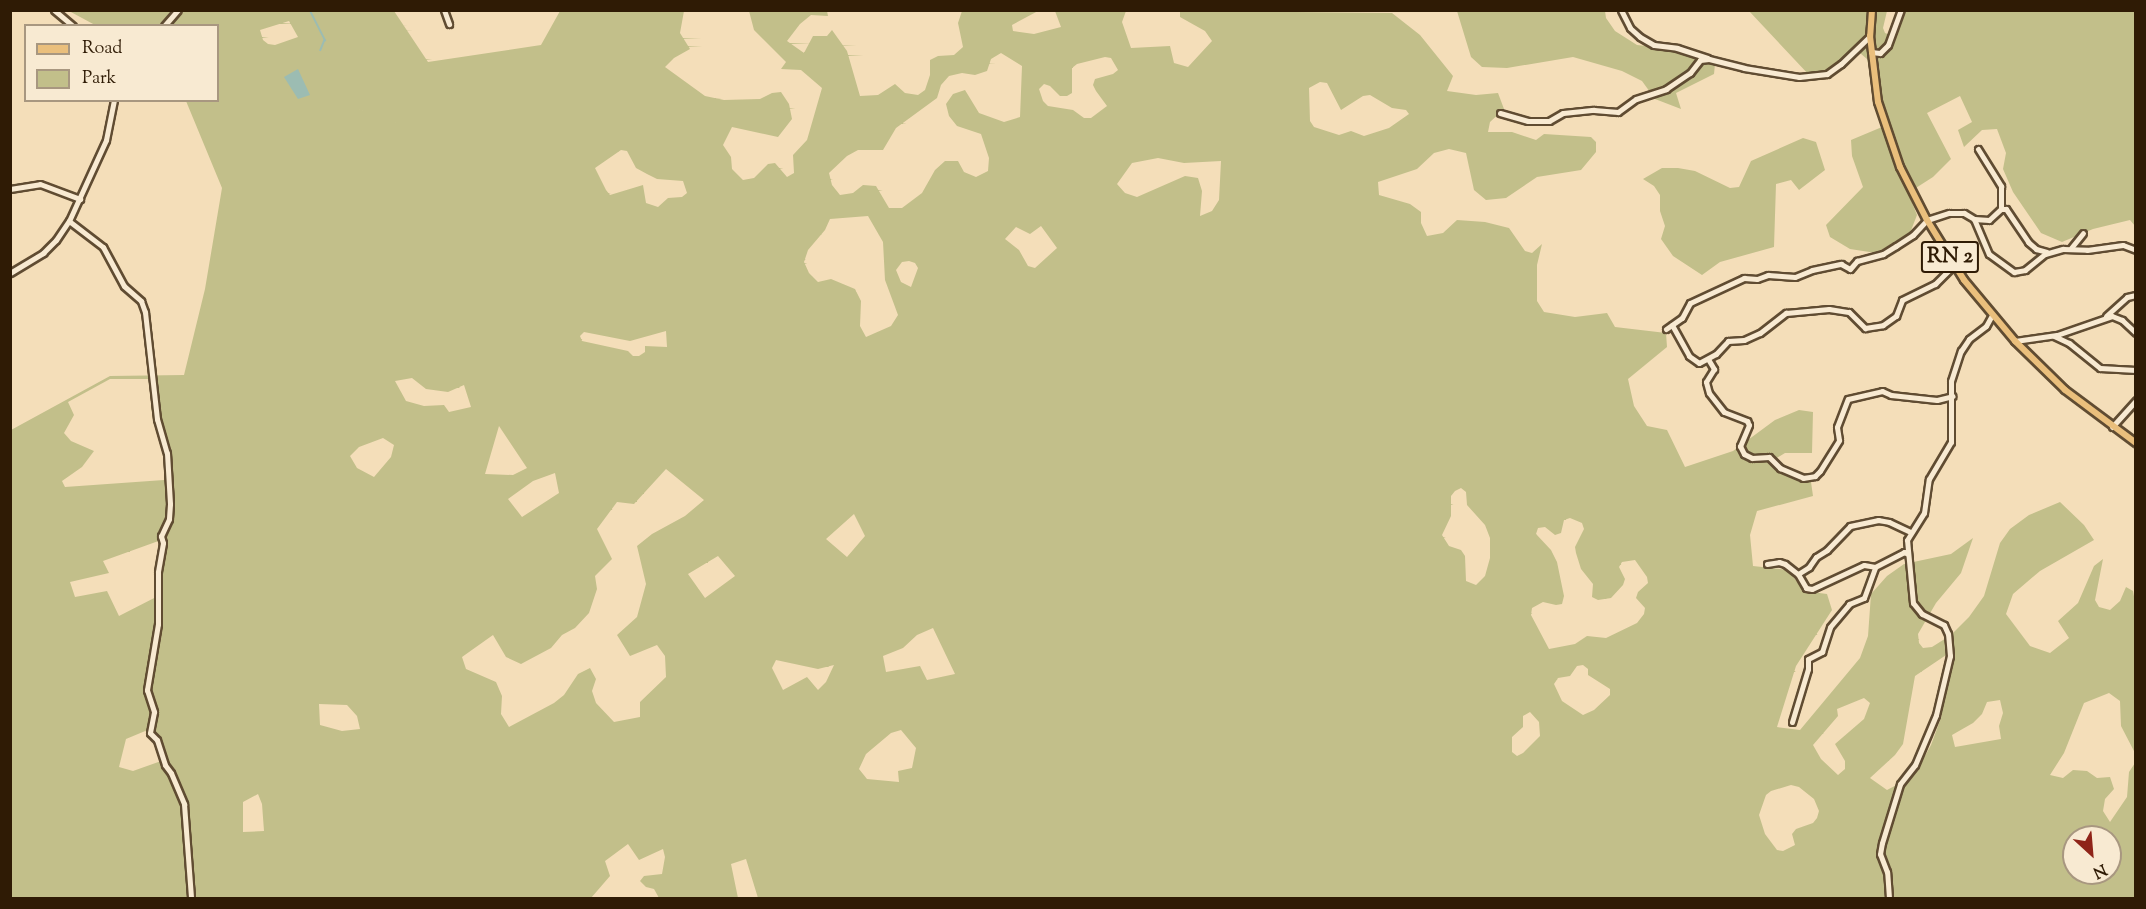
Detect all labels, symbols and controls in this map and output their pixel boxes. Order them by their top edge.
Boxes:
legend [24,24,219,102]
text: Road [82,36,122,62]
text: Park [82,66,116,92]
road number: RN 2 [1920,239,1980,275]
north arrow [2062,825,2122,885]
text: N [2088,857,2110,883]

